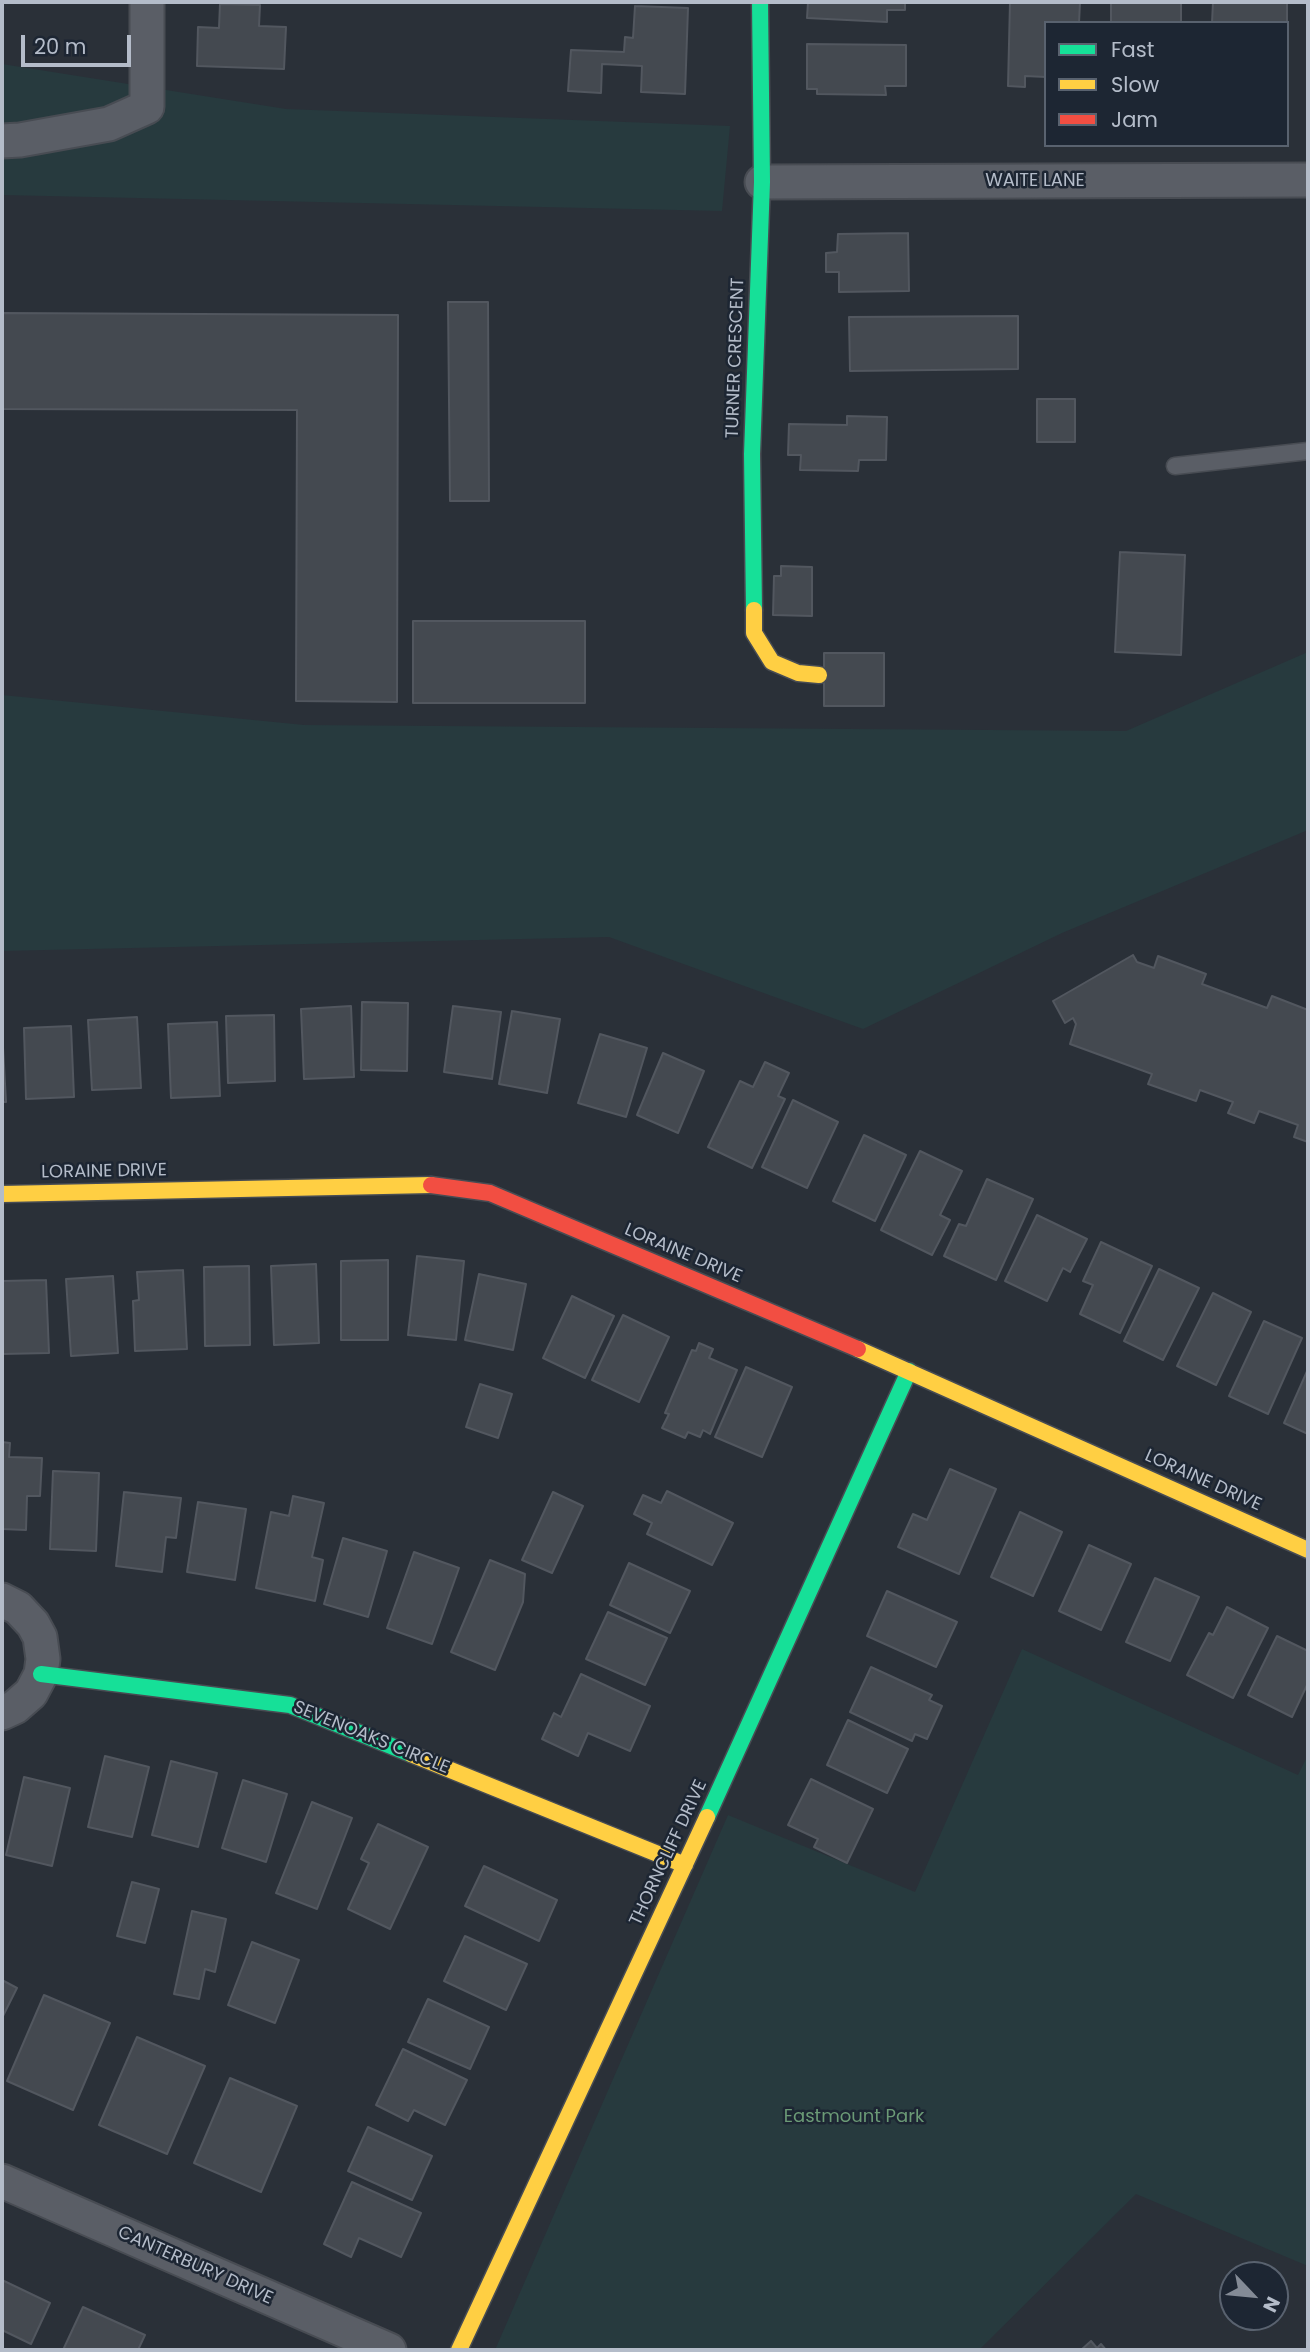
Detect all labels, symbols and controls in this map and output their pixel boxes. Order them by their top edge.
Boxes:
scale bar [24,21,135,65]
legend [1044,21,1289,147]
text: 20 m [34,32,87,61]
text: Fast [1111,35,1154,64]
text: Slow [1111,70,1159,99]
text: Jam [1111,105,1158,134]
street label: WAITE LANE [985,170,1085,192]
street label: TURNER CRESCENT [722,277,750,439]
street label: LORAINE DRIVE [41,1160,167,1184]
street label: LORAINE DRIVE [621,1220,745,1288]
street label: LORAINE DRIVE [1141,1446,1265,1516]
street label: SEVENOAKS CIRCLE [290,1697,452,1779]
street label: THORNCLIFF DRIVE [626,1777,712,1929]
park label: Eastmount Park [784,2106,924,2128]
street label: CANTERBURY DRIVE [114,2222,276,2310]
north arrow [1219,2261,1289,2331]
text: N [1256,2292,1287,2317]

